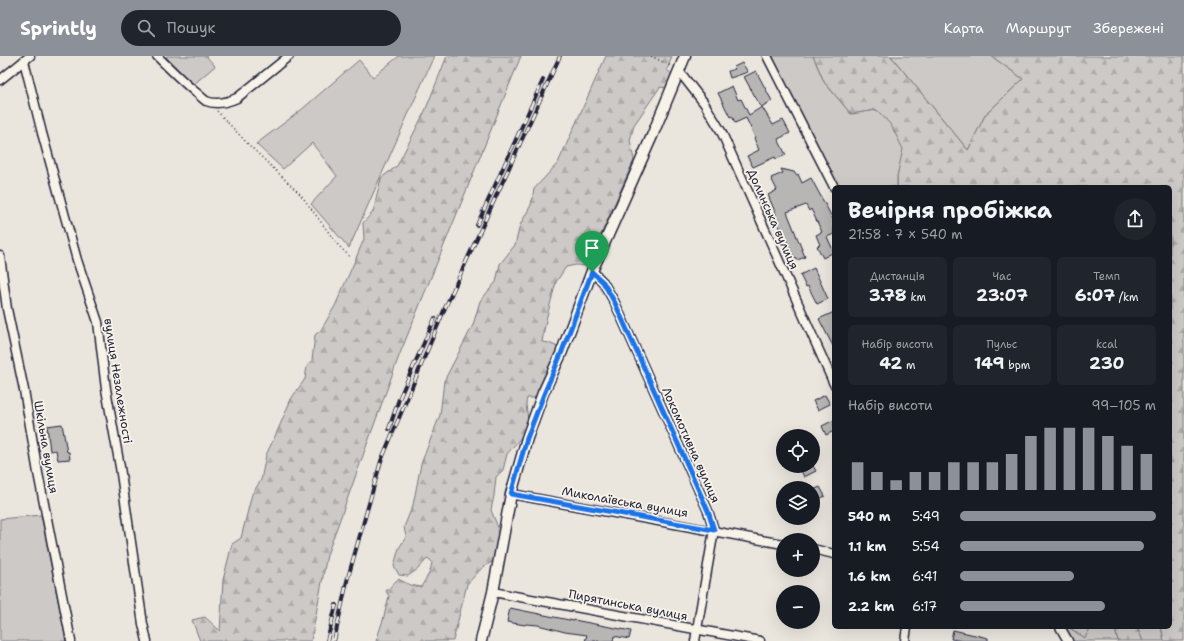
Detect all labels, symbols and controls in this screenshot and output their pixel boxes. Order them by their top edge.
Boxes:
search box [121,10,401,46]
text: Sprintly [20,16,97,41]
icon: search [135,17,157,39]
text: Пошук [167,18,215,38]
text: Карта [944,19,984,37]
text: Маршрут [1006,19,1071,37]
text: Збережені [1093,19,1164,37]
street label: Долинська вулиця [744,166,802,272]
text: Вечірня пробіжка [848,196,1052,225]
button: share [1114,198,1156,240]
text: 21:58 · 7 × 540 m [848,226,963,243]
pin [575,231,609,272]
icon: arrive [581,237,603,259]
text: Дистанція [870,269,925,284]
text: Час [993,269,1011,284]
text: Темп [1093,269,1120,284]
text: 3.78 [869,284,907,306]
text: 23:07 [976,284,1028,306]
text: 6:07 [1075,284,1115,306]
text: km [907,290,926,305]
text: /km [1115,290,1138,305]
street label: вулиця Незалежності [100,317,136,445]
text: Набір висоти [862,337,933,352]
text: Пульс [987,337,1017,352]
text: kcal [1096,337,1117,352]
text: 42 [879,352,902,374]
text: 149 [974,352,1004,374]
text: 230 [1089,352,1124,374]
text: m [902,358,915,373]
text: bpm [1004,358,1030,373]
street label: Локомотивна вулиця [658,385,724,505]
text: Набір висоти [848,397,933,414]
text: 99–105 m [1092,397,1156,414]
street label: Шкільна вулиця [30,399,62,495]
map controls [776,429,820,629]
button: locate [776,429,820,473]
button: layers [776,481,820,525]
street label: Миколаївська вулиця [561,483,689,521]
text: 540 m [848,508,891,525]
text: 5:49 [912,508,940,525]
button: + [776,533,820,577]
text: 1.1 km [848,538,886,555]
text: 5:54 [912,538,940,555]
text: 1.6 km [848,568,891,585]
text: 6:41 [912,568,937,585]
button: − [776,585,820,629]
street label: Пирятинська вулиця [567,586,689,624]
text: 2.2 km [848,598,894,615]
text: 6:17 [912,598,937,615]

